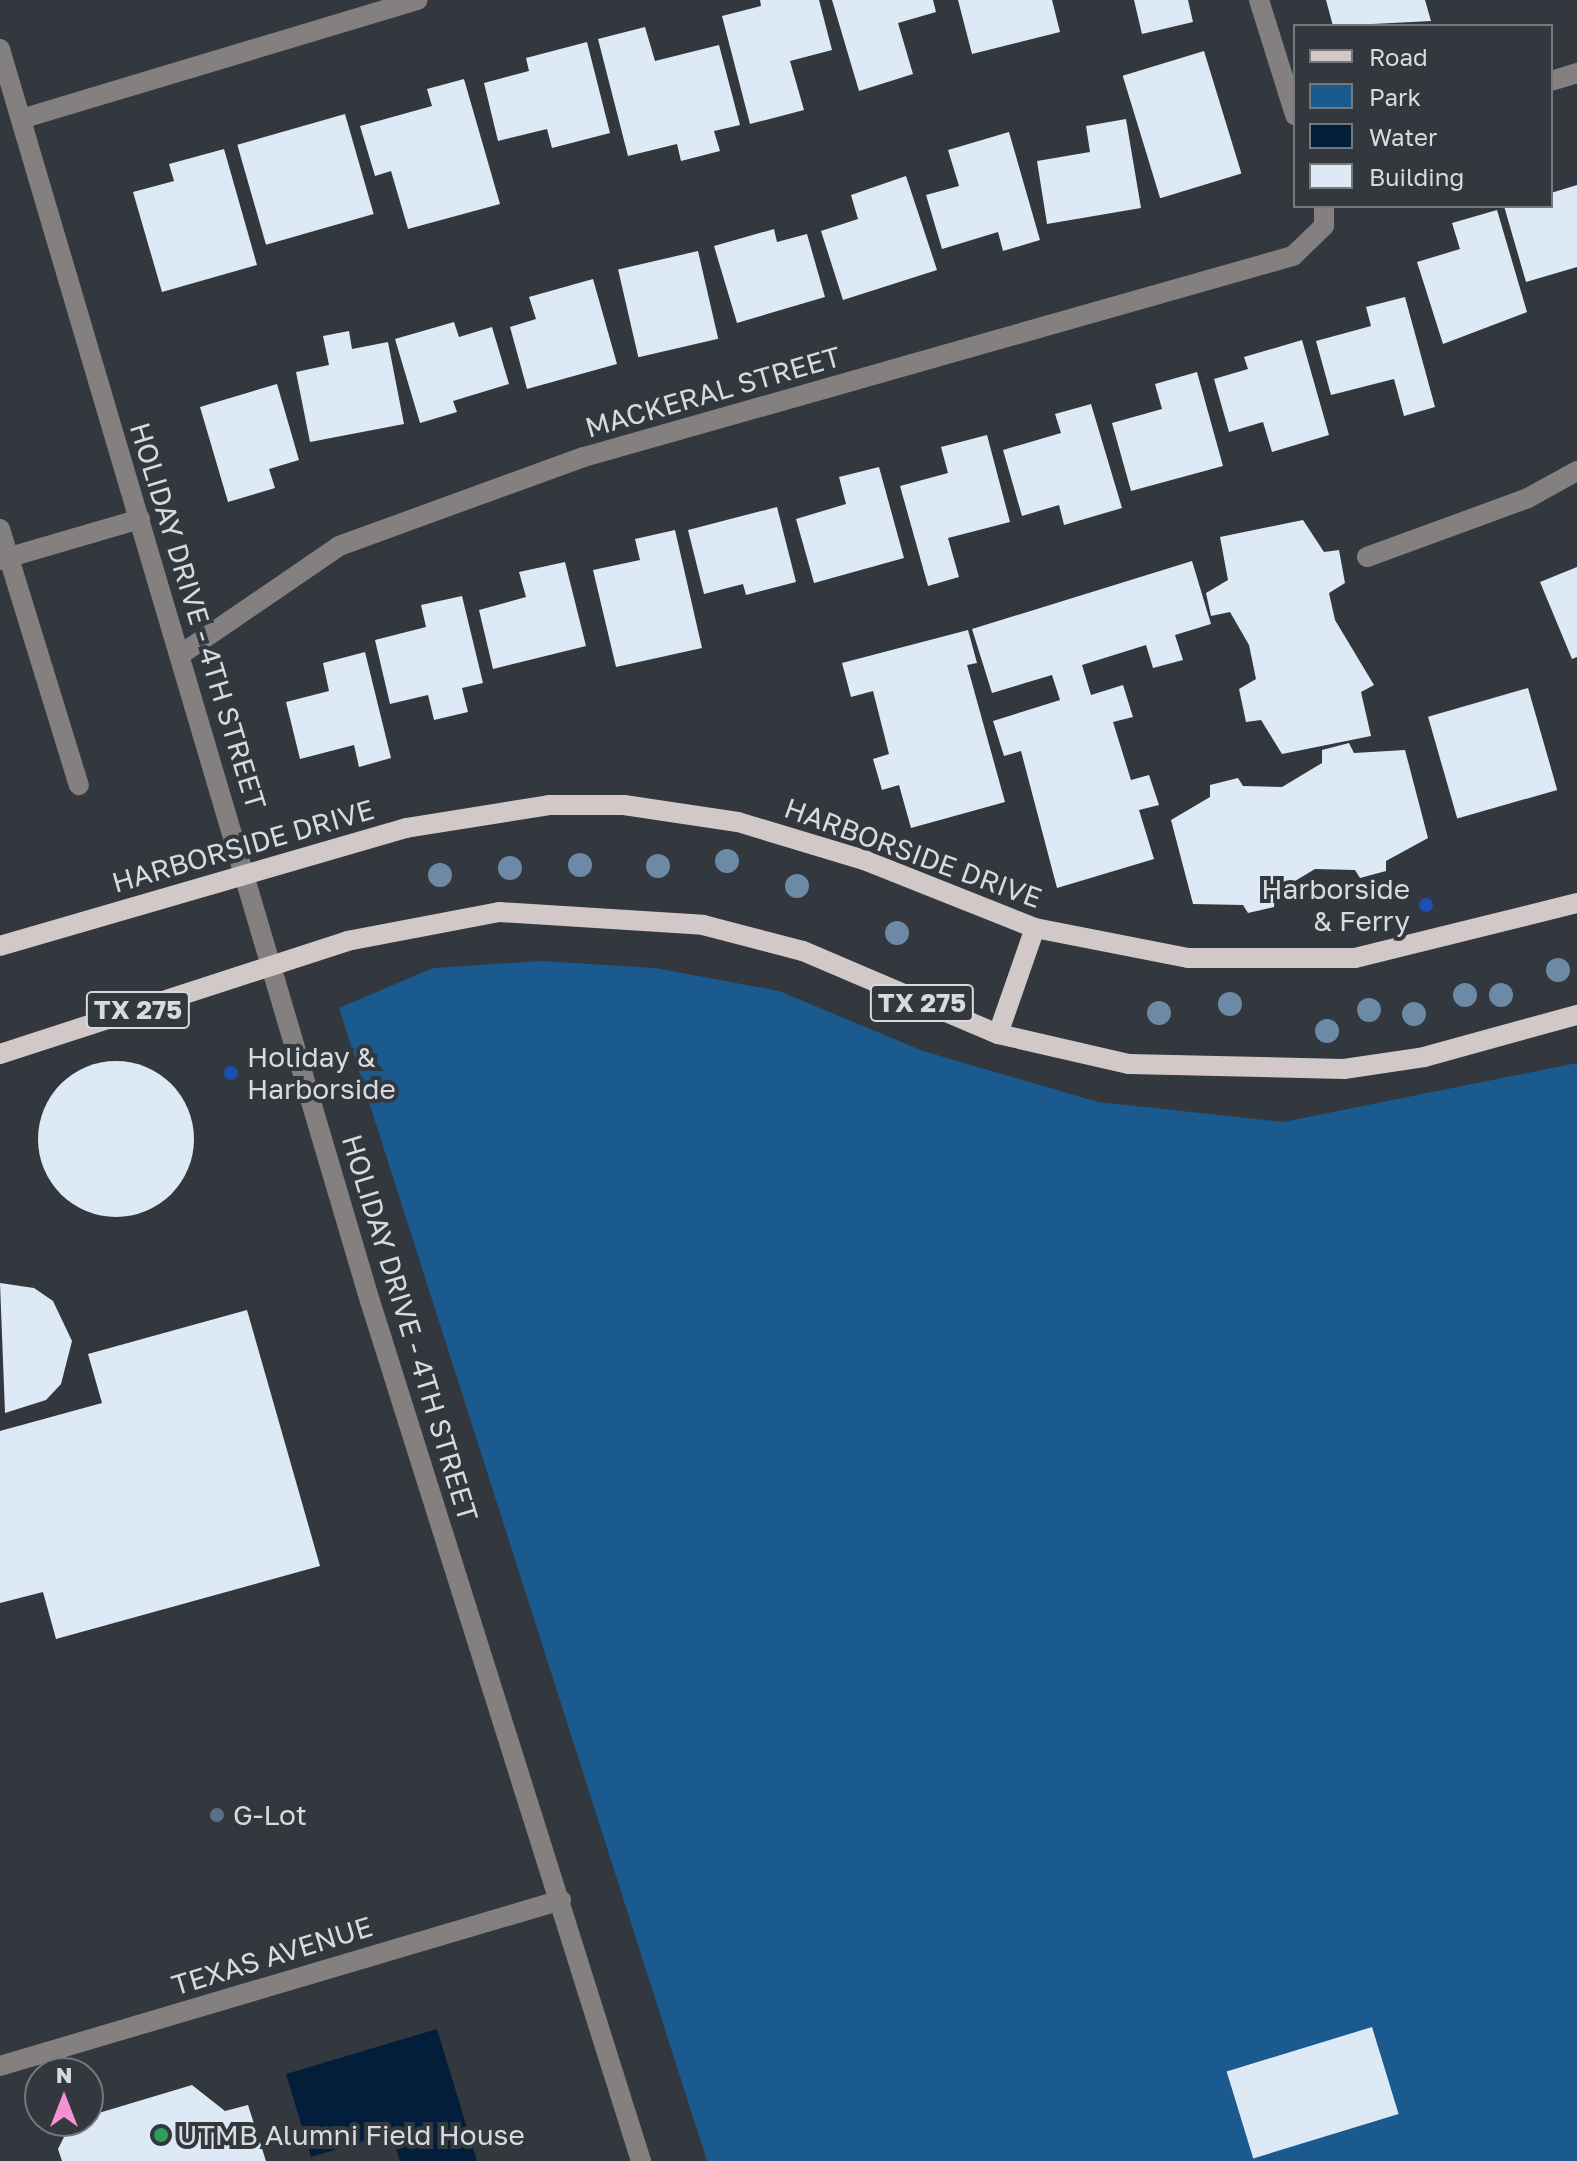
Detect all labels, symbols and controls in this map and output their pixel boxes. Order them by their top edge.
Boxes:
legend [1293,24,1553,208]
text: Road [1369,42,1428,71]
text: Park [1369,82,1421,111]
text: Water [1369,122,1437,151]
text: Building [1369,162,1464,191]
street label: MACKERAL STREET [581,339,845,445]
street label: HOLIDAY DRIVE - 4TH STREET [123,418,273,814]
street label: HARBORSIDE DRIVE [780,791,1046,915]
street label: HARBORSIDE DRIVE [108,792,378,900]
place label: Harborside & Ferry [1261,872,1410,938]
marker: Harborside & Ferry [1417,896,1435,914]
road number: TX 275 [868,981,976,1025]
road number: TX 275 [84,988,192,1032]
place label: Holiday & Harborside [247,1040,396,1106]
marker: Holiday & Harborside [222,1064,240,1082]
street label: HOLIDAY DRIVE - 4TH STREET [335,1130,485,1526]
place label: G-Lot [233,1798,307,1832]
marker: G-Lot [208,1806,226,1824]
street label: TEXAS AVENUE [168,1910,376,2002]
north arrow [24,2057,104,2137]
text: N [56,2061,72,2088]
place label: UTMB Alumni Field House [177,2118,525,2152]
marker: UTMB Alumni Field House [152,2126,170,2144]

